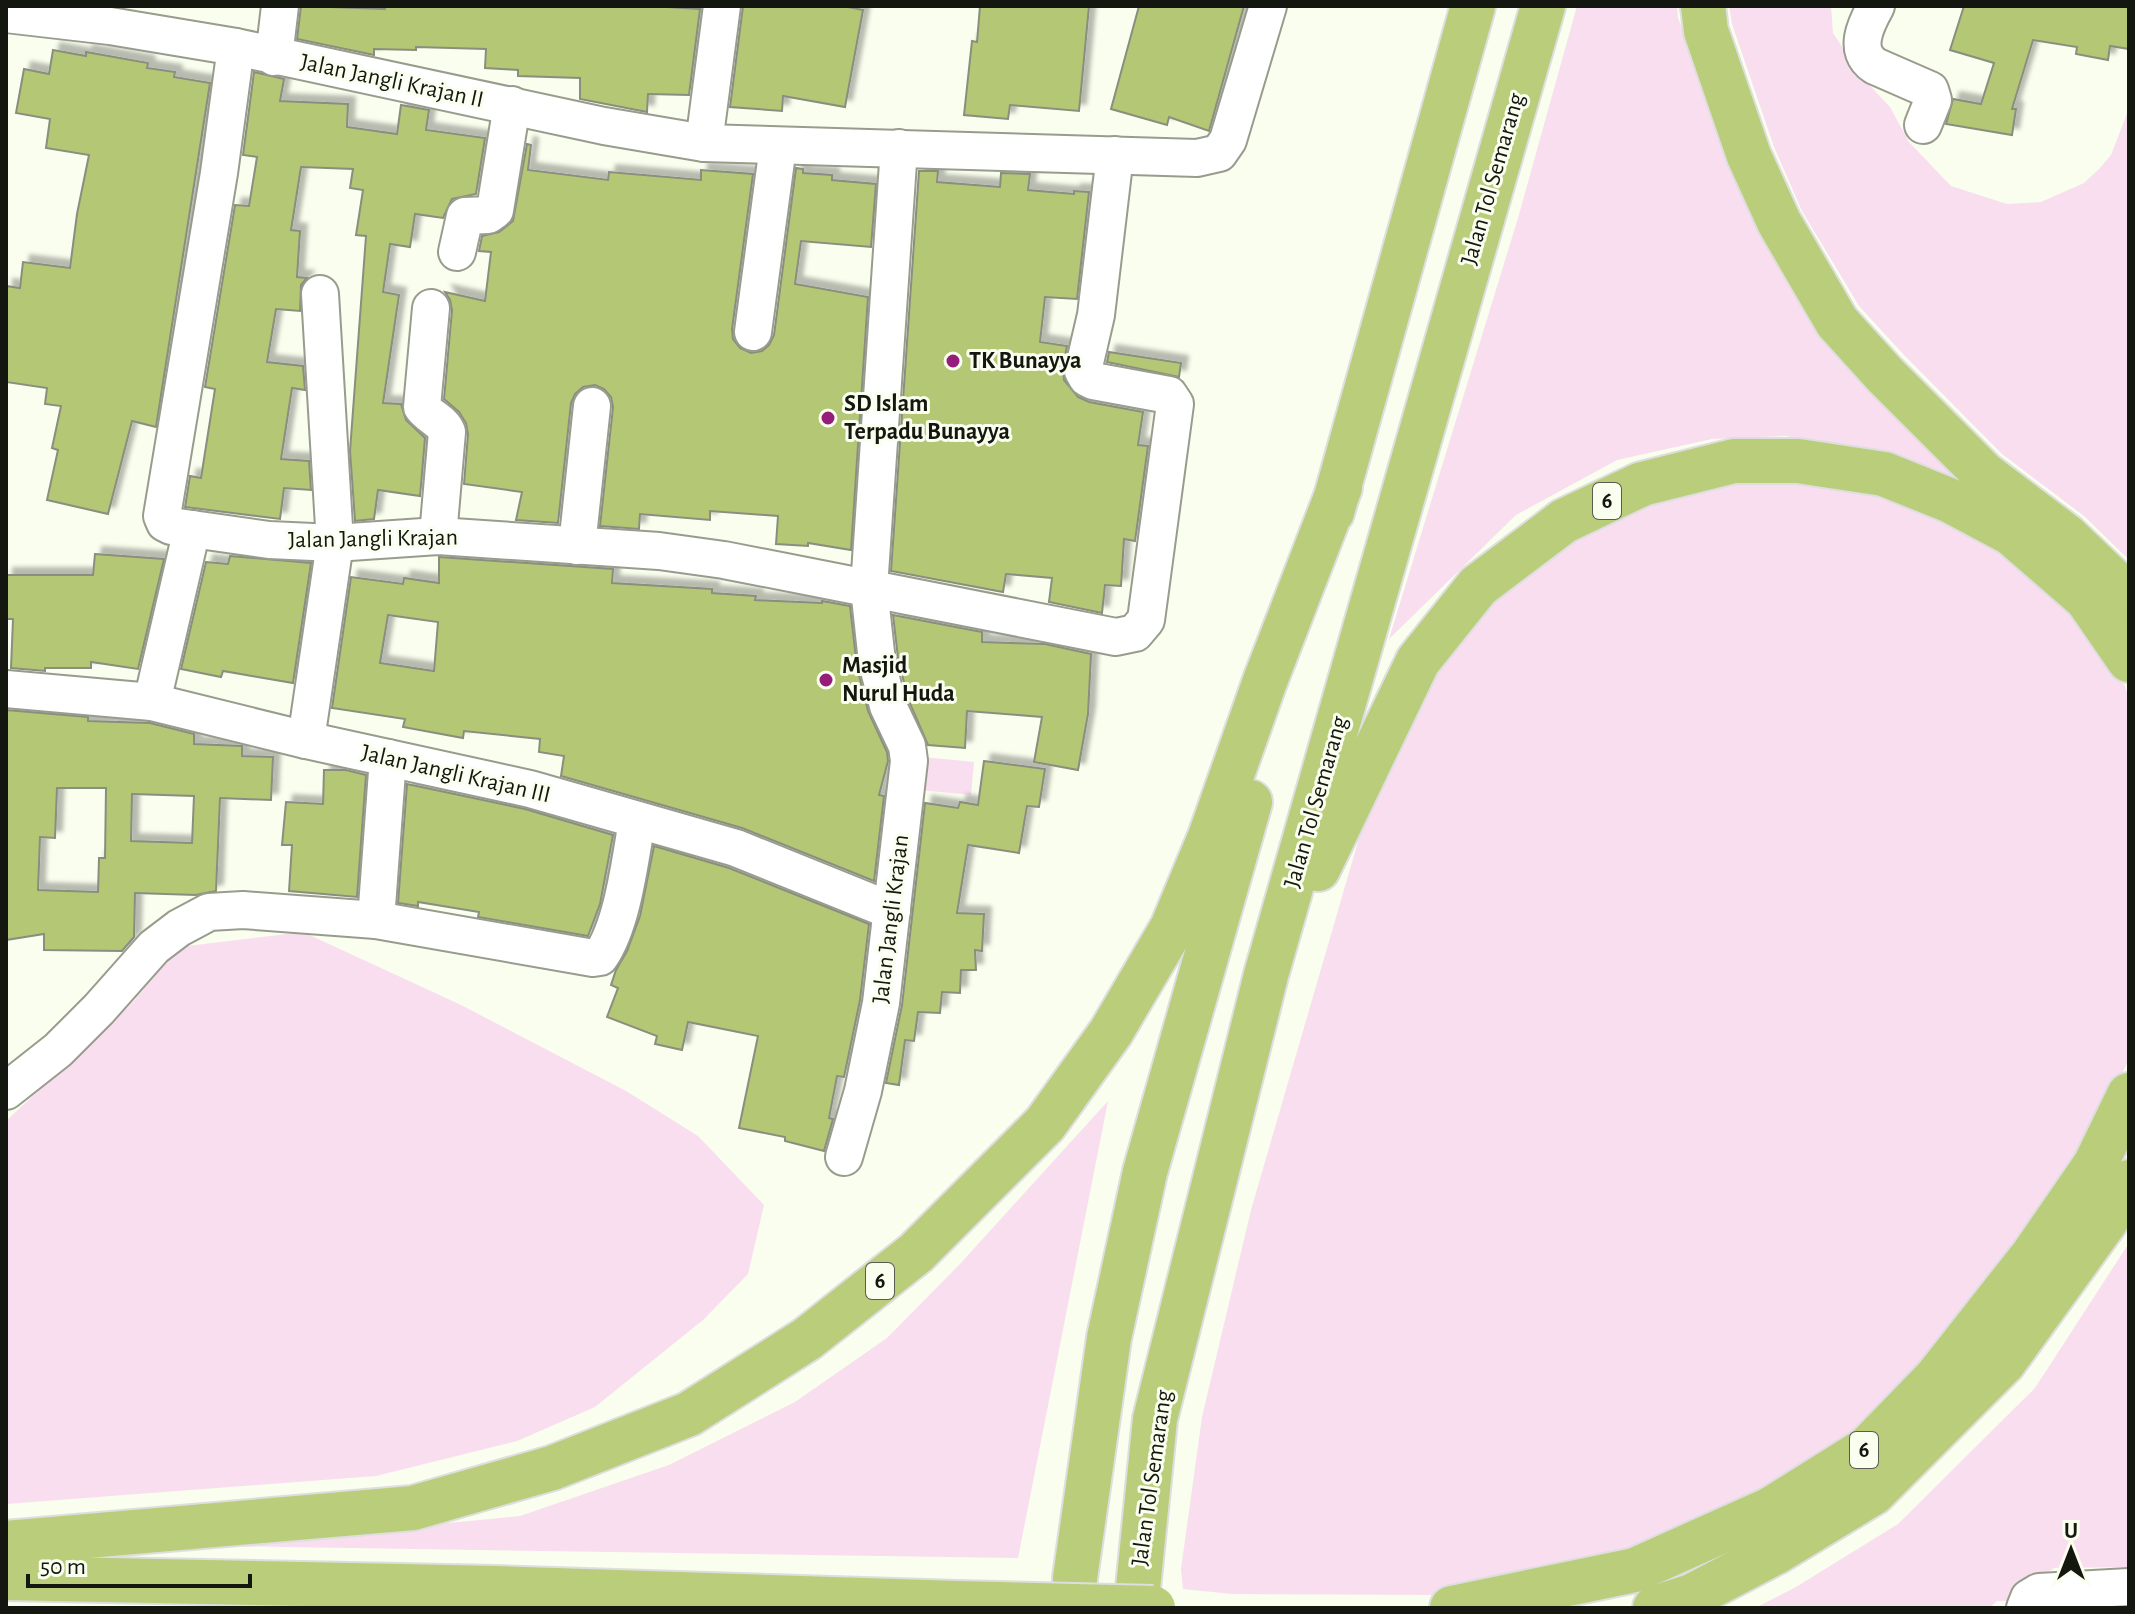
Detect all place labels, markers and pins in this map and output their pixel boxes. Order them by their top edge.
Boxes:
place label: TK Bunayya [969,349,1082,373]
marker: TK Bunayya [944,352,962,370]
place label: SD Islam Terpadu Bunayya [844,392,1010,444]
marker: SD Islam Terpadu Bunayya [819,409,837,427]
place label: Masjid Nurul Huda [842,654,955,706]
marker: Masjid Nurul Huda [817,671,835,689]

